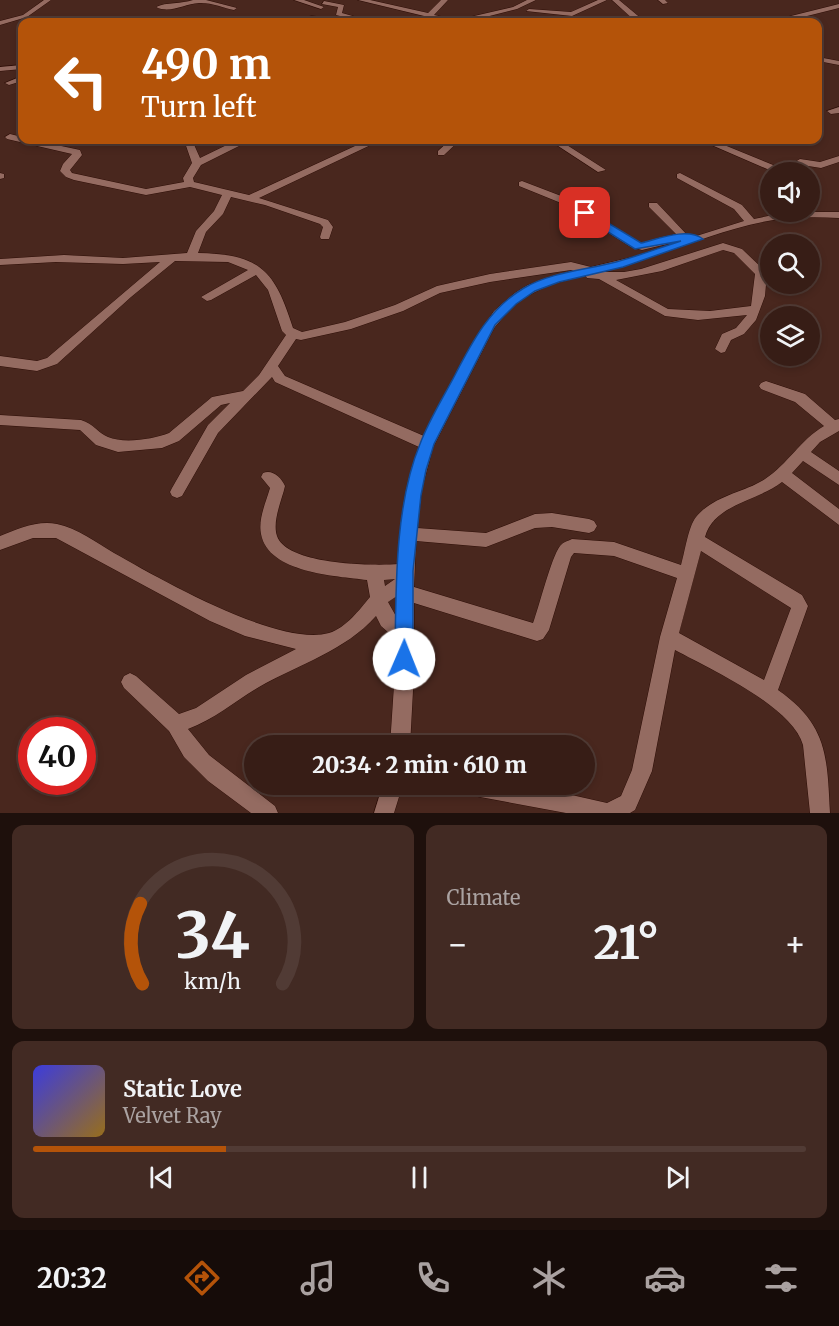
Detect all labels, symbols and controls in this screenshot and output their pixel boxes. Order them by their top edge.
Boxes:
text: 490 m [141,38,271,90]
icon: left [42,42,120,120]
text: Turn left [141,90,256,124]
map controls [760,162,820,366]
button: sound [760,162,820,222]
pin [559,187,610,238]
icon: arrive [568,196,601,229]
button: search [760,234,820,294]
button: layers [760,306,820,366]
position arrow [372,627,436,691]
speed limit sign: 40 [18,717,96,795]
text: 20:34 · 2 min · 610 m [312,751,527,779]
text: Climate [447,885,521,910]
text: 34 [175,897,250,975]
text: 21° [593,915,659,971]
text: − [447,924,469,965]
text: + [784,924,806,965]
text: km/h [184,968,241,995]
text: Static Love [123,1075,242,1103]
text: Velvet Ray [123,1103,222,1128]
icon: previous [145,1161,178,1194]
icon: pause [403,1161,436,1194]
icon: next [661,1161,694,1194]
icon: directions [181,1257,223,1299]
icon: music [297,1257,339,1299]
icon: phone [412,1257,454,1299]
icon: climate [528,1257,570,1299]
icon: car [644,1257,686,1299]
icon: filters [760,1257,802,1299]
text: 20:32 [37,1261,107,1295]

